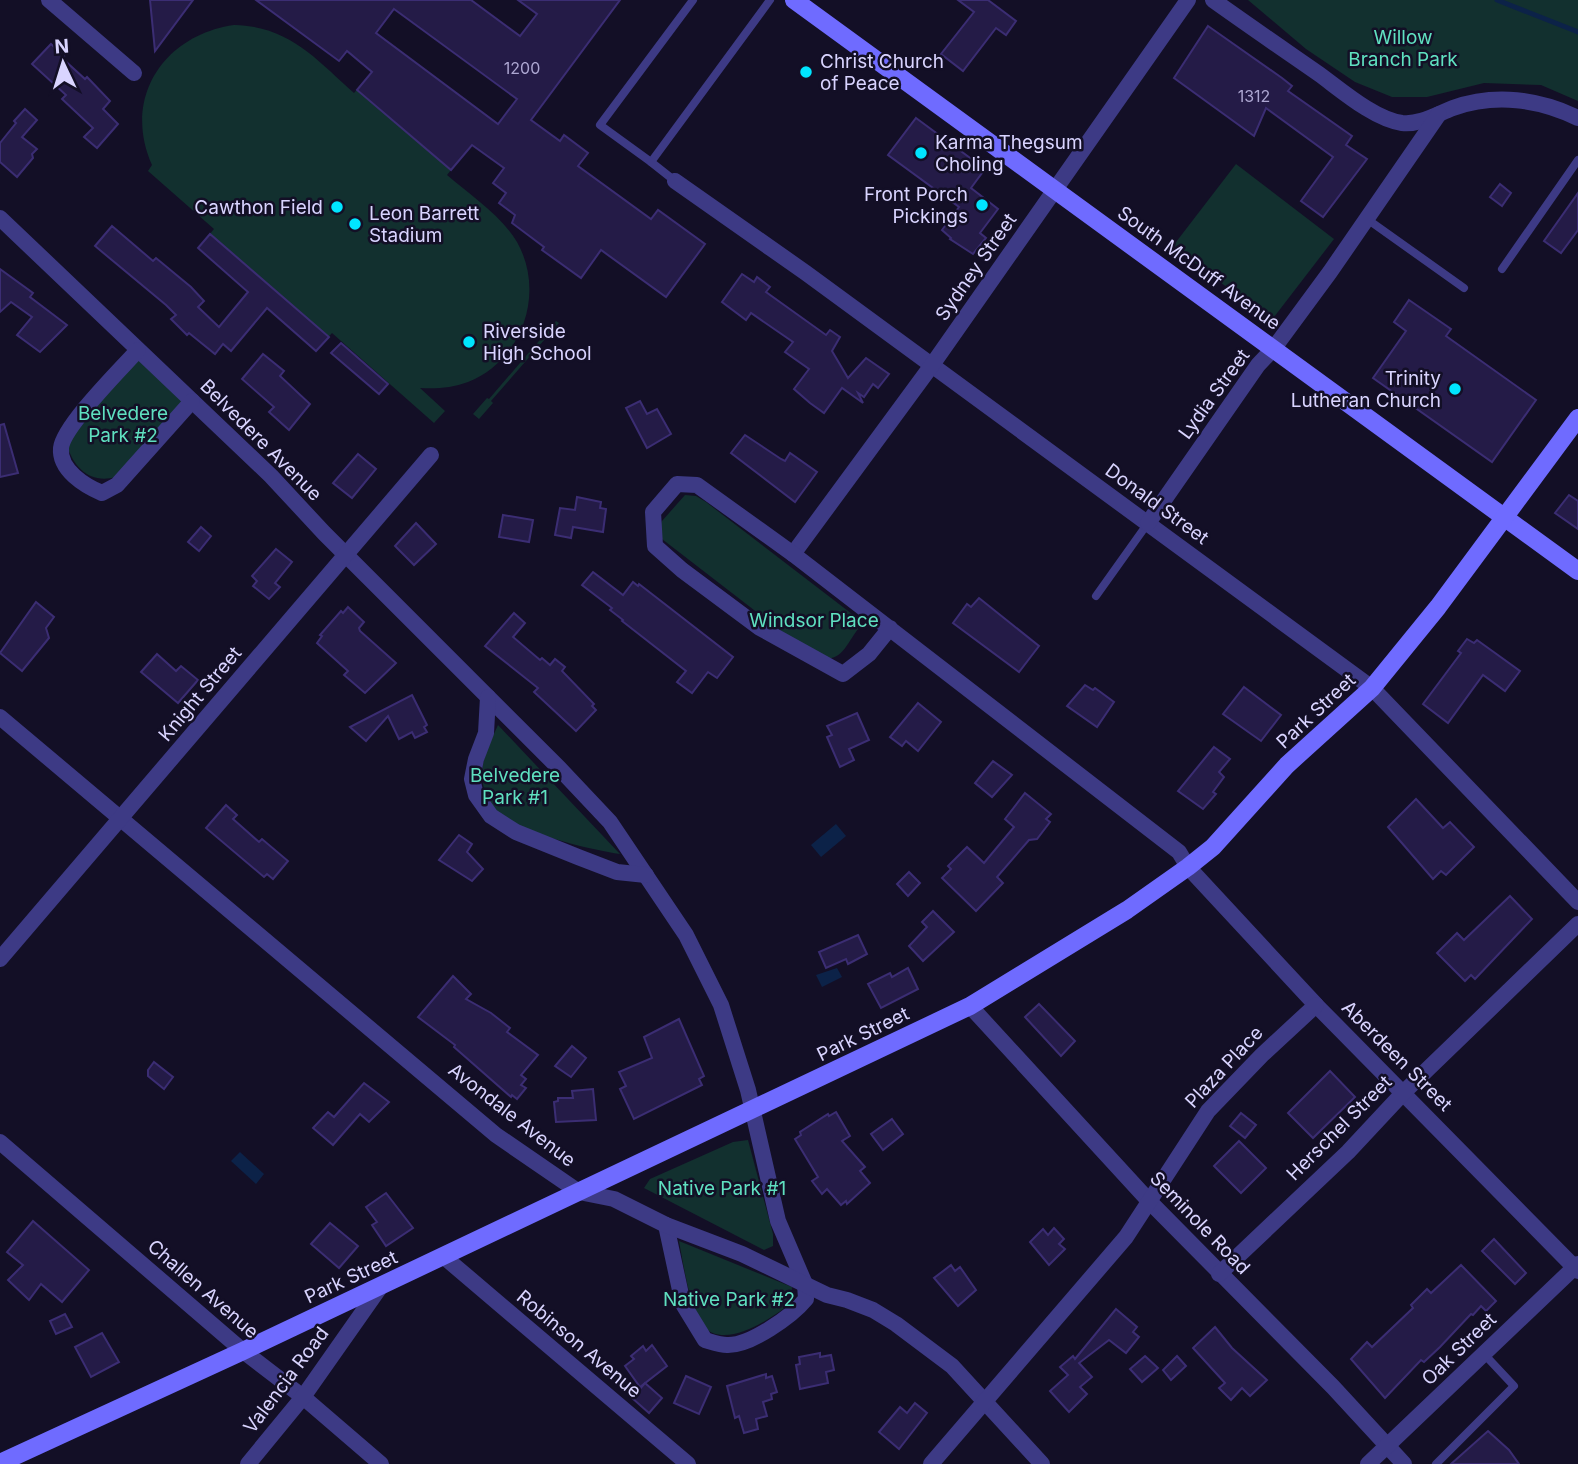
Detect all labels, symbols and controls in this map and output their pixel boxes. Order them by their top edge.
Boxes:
park label: Willow Branch Park [1348,26,1458,71]
north arrow [28,28,98,98]
text: N [54,35,70,59]
place label: Christ Church of Peace [820,50,944,95]
house number: 1200 [504,58,540,78]
marker: Christ Church of Peace [798,64,814,80]
house number: 1312 [1238,86,1270,106]
place label: Karma Thegsum Choling [935,131,1083,176]
marker: Karma Thegsum Choling [913,145,929,161]
place label: Front Porch Pickings [864,183,968,228]
place label: Cawthon Field [194,196,323,219]
marker: Front Porch Pickings [974,197,990,213]
marker: Cawthon Field [329,199,345,215]
street label: South McDuff Avenue [1113,201,1285,335]
place label: Leon Barrett Stadium [369,202,479,247]
street label: Sydney Street [931,209,1021,325]
marker: Leon Barrett Stadium [347,216,363,232]
place label: Riverside High School [483,320,592,365]
marker: Riverside High School [461,334,477,350]
street label: Lydia Street [1174,345,1254,443]
place label: Trinity Lutheran Church [1291,367,1441,412]
street label: Belvedere Avenue [195,374,327,506]
marker: Trinity Lutheran Church [1447,381,1463,397]
park label: Belvedere Park #2 [78,402,168,447]
street label: Donald Street [1101,459,1213,549]
park label: Windsor Place [749,609,879,632]
street label: Knight Street [154,642,246,746]
street label: Park Street [1272,669,1360,753]
park label: Belvedere Park #1 [470,764,560,809]
street label: Aberdeen Street [1337,996,1457,1116]
street label: Park Street [813,1002,913,1066]
street label: Plaza Place [1180,1021,1268,1113]
street label: Avondale Avenue [444,1058,580,1172]
street label: Herschel Street [1282,1071,1396,1185]
street label: Seminole Road [1145,1167,1255,1279]
park label: Native Park #1 [658,1177,786,1200]
street label: Challen Avenue [143,1235,263,1343]
street label: Park Street [301,1246,401,1308]
street label: Robinson Avenue [512,1285,646,1403]
park label: Native Park #2 [663,1288,795,1311]
street label: Oak Street [1417,1308,1501,1390]
street label: Valencia Road [239,1322,333,1438]

